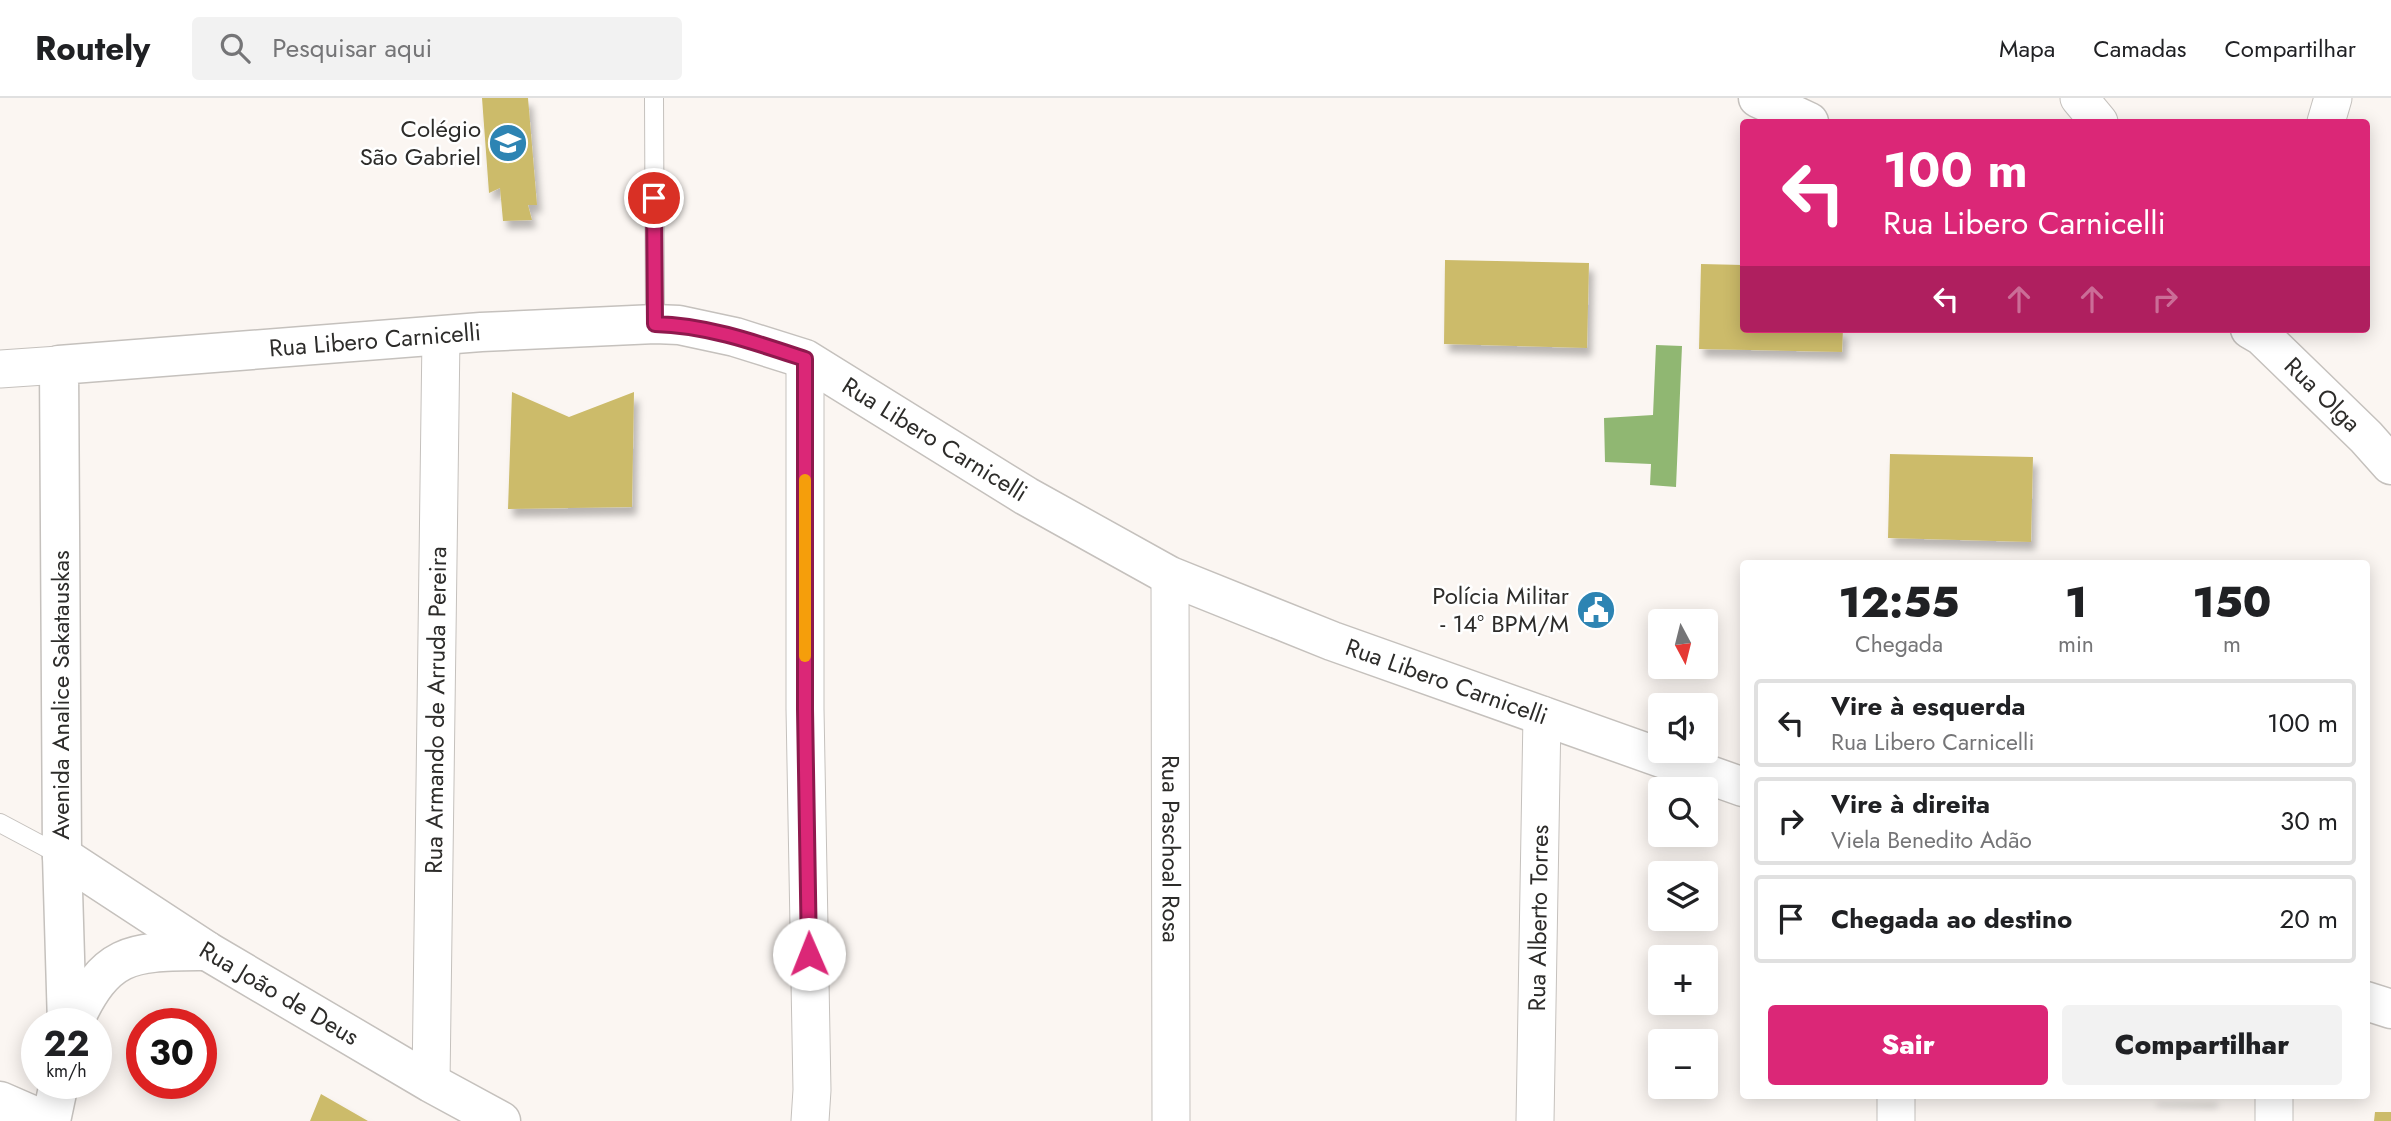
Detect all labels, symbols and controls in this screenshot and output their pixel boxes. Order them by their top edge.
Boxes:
search box [192,17,682,80]
text: Routely [35,25,150,72]
icon: search [216,29,254,67]
text: Pesquisar aqui [272,29,432,67]
text: Mapa [1999,31,2055,66]
text: Camadas [2093,31,2186,66]
text: Compartilhar [2224,31,2356,66]
place label: Colégio São Gabriel [360,111,481,174]
school or university icon: Colégio São Gabriel [487,122,529,164]
text: 100 m [1883,135,2028,205]
icon: left [1768,147,1859,238]
pin [624,168,684,228]
icon: arrive [635,179,673,217]
text: Rua Libero Carnicelli [1883,200,2166,246]
icon: left [1927,280,1965,318]
icon: ahead [2000,280,2038,318]
icon: ahead [2073,280,2111,318]
icon: right [2146,280,2184,318]
street label: Rua Libero Carnicelli [268,314,482,366]
street label: Rua Olga [2277,349,2369,440]
street label: Rua Libero Carnicelli [836,368,1035,510]
street label: Rua Armando de Arruda Pereira [416,546,455,874]
street label: Avenida Analice Sakatauskas [43,550,78,840]
text: 12:55 [1839,572,1959,633]
text: 1 [2065,572,2087,633]
text: 150 [2193,572,2271,633]
place label: Polícia Militar - 14º BPM/M [1432,578,1570,641]
public building icon: Polícia Militar - 14º BPM/M [1575,589,1617,631]
north arrow [1648,609,1718,679]
map controls [1648,609,1718,1099]
text: Chegada [1855,627,1943,661]
text: min [2058,627,2094,661]
text: m [2223,627,2241,661]
street label: Rua Libero Carnicelli [1341,629,1553,733]
text: Vire à esquerda [1831,687,2026,725]
button: sound [1648,693,1718,763]
icon: left [1772,704,1810,742]
text: 100 m [2267,704,2338,742]
text: Rua Libero Carnicelli [1831,725,2034,759]
street label: Rua Paschoal Rosa [1153,755,1189,943]
button: search [1648,777,1718,847]
text: Vire à direita [1831,785,1990,823]
icon: right [1772,802,1810,840]
text: 30 m [2280,802,2338,840]
text: Viela Benedito Adão [1831,823,2032,857]
street label: Rua Alberto Torres [1519,824,1557,1012]
button: layers [1648,861,1718,931]
icon: arrive [1772,900,1810,938]
text: Chegada ao destino [1831,900,2072,938]
text: 20 m [2280,900,2338,938]
position arrow [772,917,846,991]
street label: Rua João de Deus [193,932,366,1054]
button: + [1648,945,1718,1015]
button: Sair [1768,1005,2048,1085]
button: Compartilhar [2062,1005,2342,1085]
speed limit sign: 30 [126,1008,217,1099]
text: 22 [44,1019,89,1069]
button: − [1648,1029,1718,1099]
text: km/h [46,1058,87,1084]

